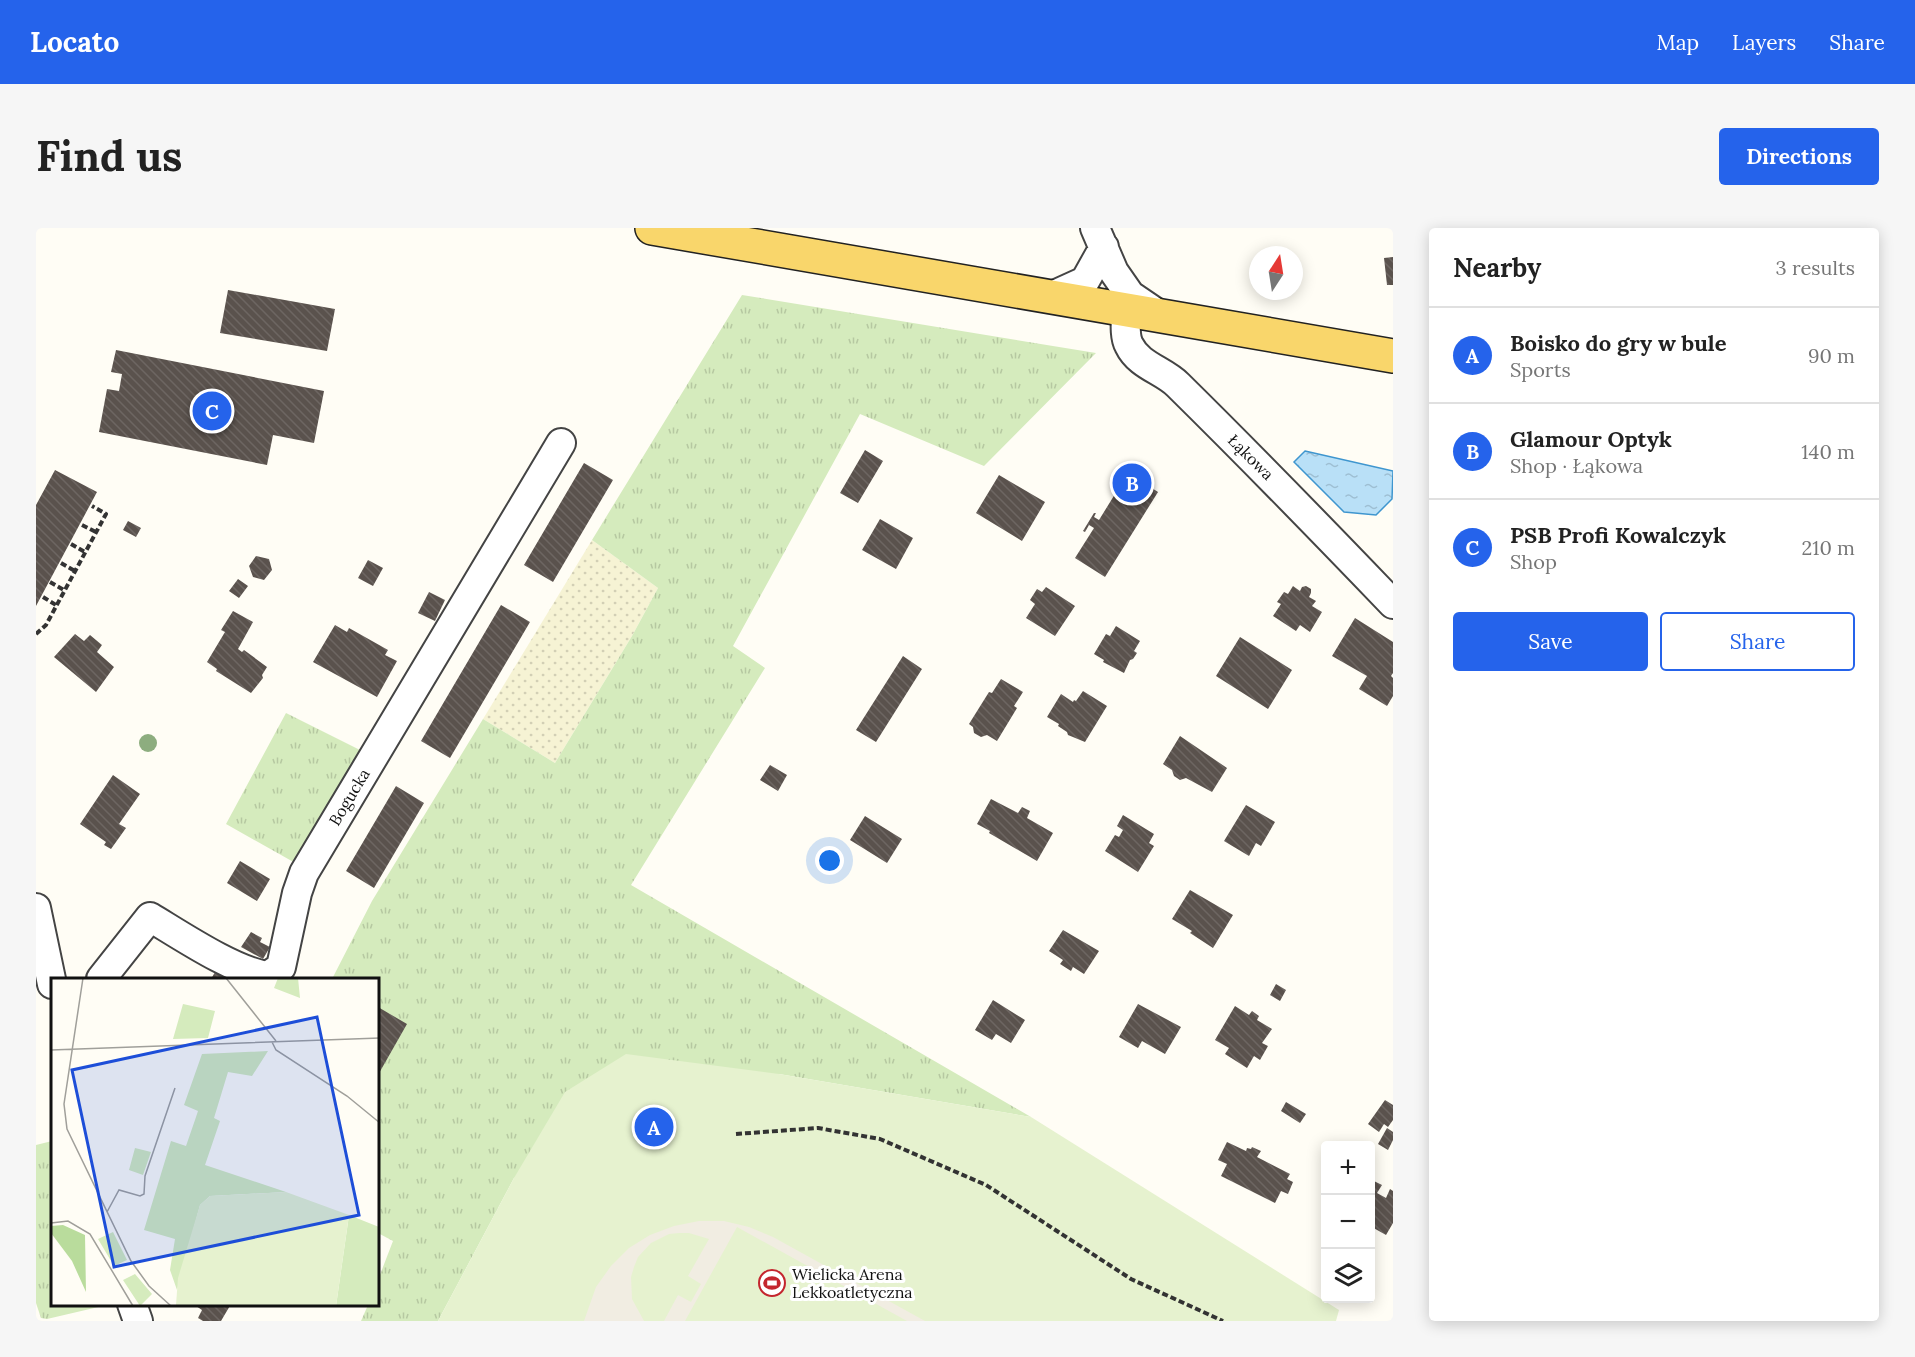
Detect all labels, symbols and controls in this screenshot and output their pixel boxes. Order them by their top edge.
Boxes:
text: Locato [30,24,119,60]
text: Map [1656,29,1699,56]
text: Layers [1732,29,1796,56]
text: Share [1829,29,1885,56]
button: Directions [1719,128,1879,185]
text: Find us [36,129,182,183]
north arrow [1249,246,1303,300]
text: Nearby [1453,251,1541,284]
text: 3 results [1776,255,1855,280]
text: Boisko do gry w bule [1510,329,1727,357]
text: A [1466,343,1479,368]
text: 90 m [1808,343,1855,368]
text: Sports [1510,357,1571,382]
pin: C [192,388,231,434]
text: Glamour Optyk [1510,425,1672,453]
street label: Łąkowa [1224,430,1278,484]
text: B [1466,439,1479,464]
text: 140 m [1801,439,1855,464]
text: Shop · Łąkowa [1510,453,1643,478]
pin: B [1112,460,1152,506]
text: PSB Profi Kowalczyk [1510,521,1726,549]
text: C [1466,535,1479,560]
text: 210 m [1801,535,1855,560]
text: Shop [1510,549,1557,574]
button: Save [1453,612,1648,671]
button: Share [1660,612,1855,671]
street label: Bogucka [324,765,374,829]
your location [815,846,844,875]
inset map [51,978,380,1306]
pin: A [634,1104,674,1150]
map controls [1321,1141,1375,1303]
button: + [1321,1141,1375,1195]
button: − [1321,1195,1375,1249]
button: layers [1321,1249,1375,1303]
place label: Wielicka Arena Lekkoatletyczna [792,1264,913,1302]
sports icon: Wielicka Arena Lekkoatletyczna [757,1268,787,1298]

